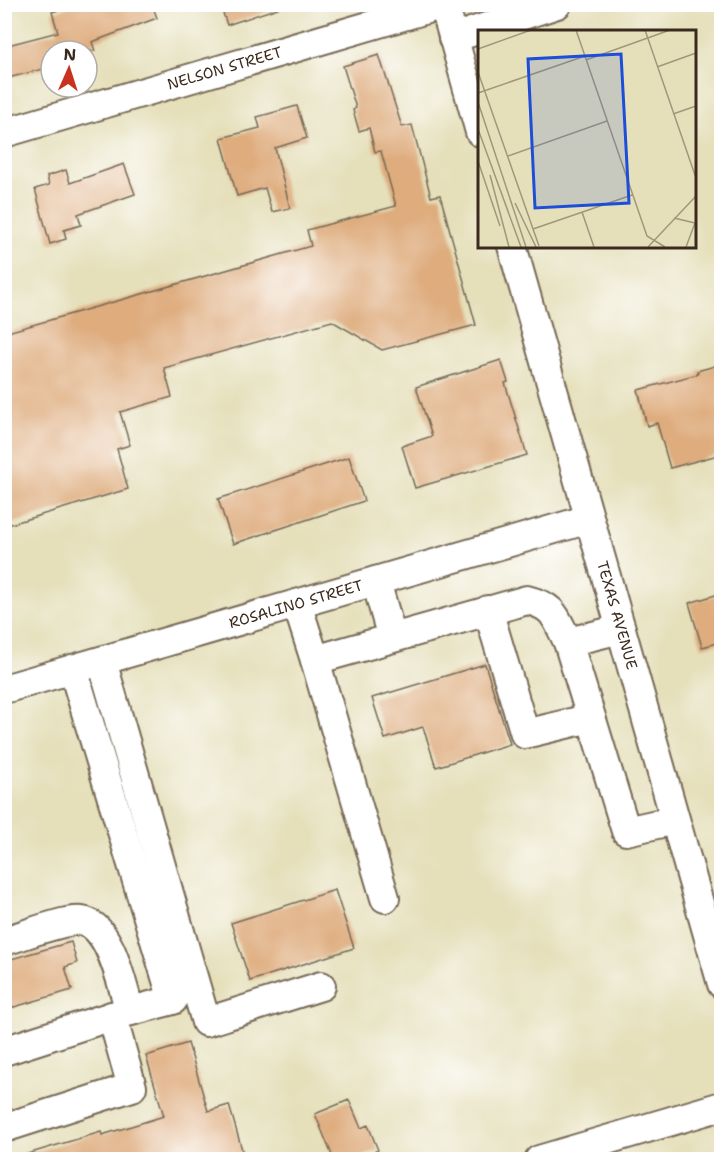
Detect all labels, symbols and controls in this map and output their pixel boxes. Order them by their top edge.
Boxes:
inset map [478,30,696,248]
north arrow [39,39,99,99]
street label: NELSON STREET [165,42,285,95]
text: N [63,44,77,65]
street label: TEXAS AVENUE [592,559,642,672]
street label: ROSALINO STREET [227,575,365,633]

